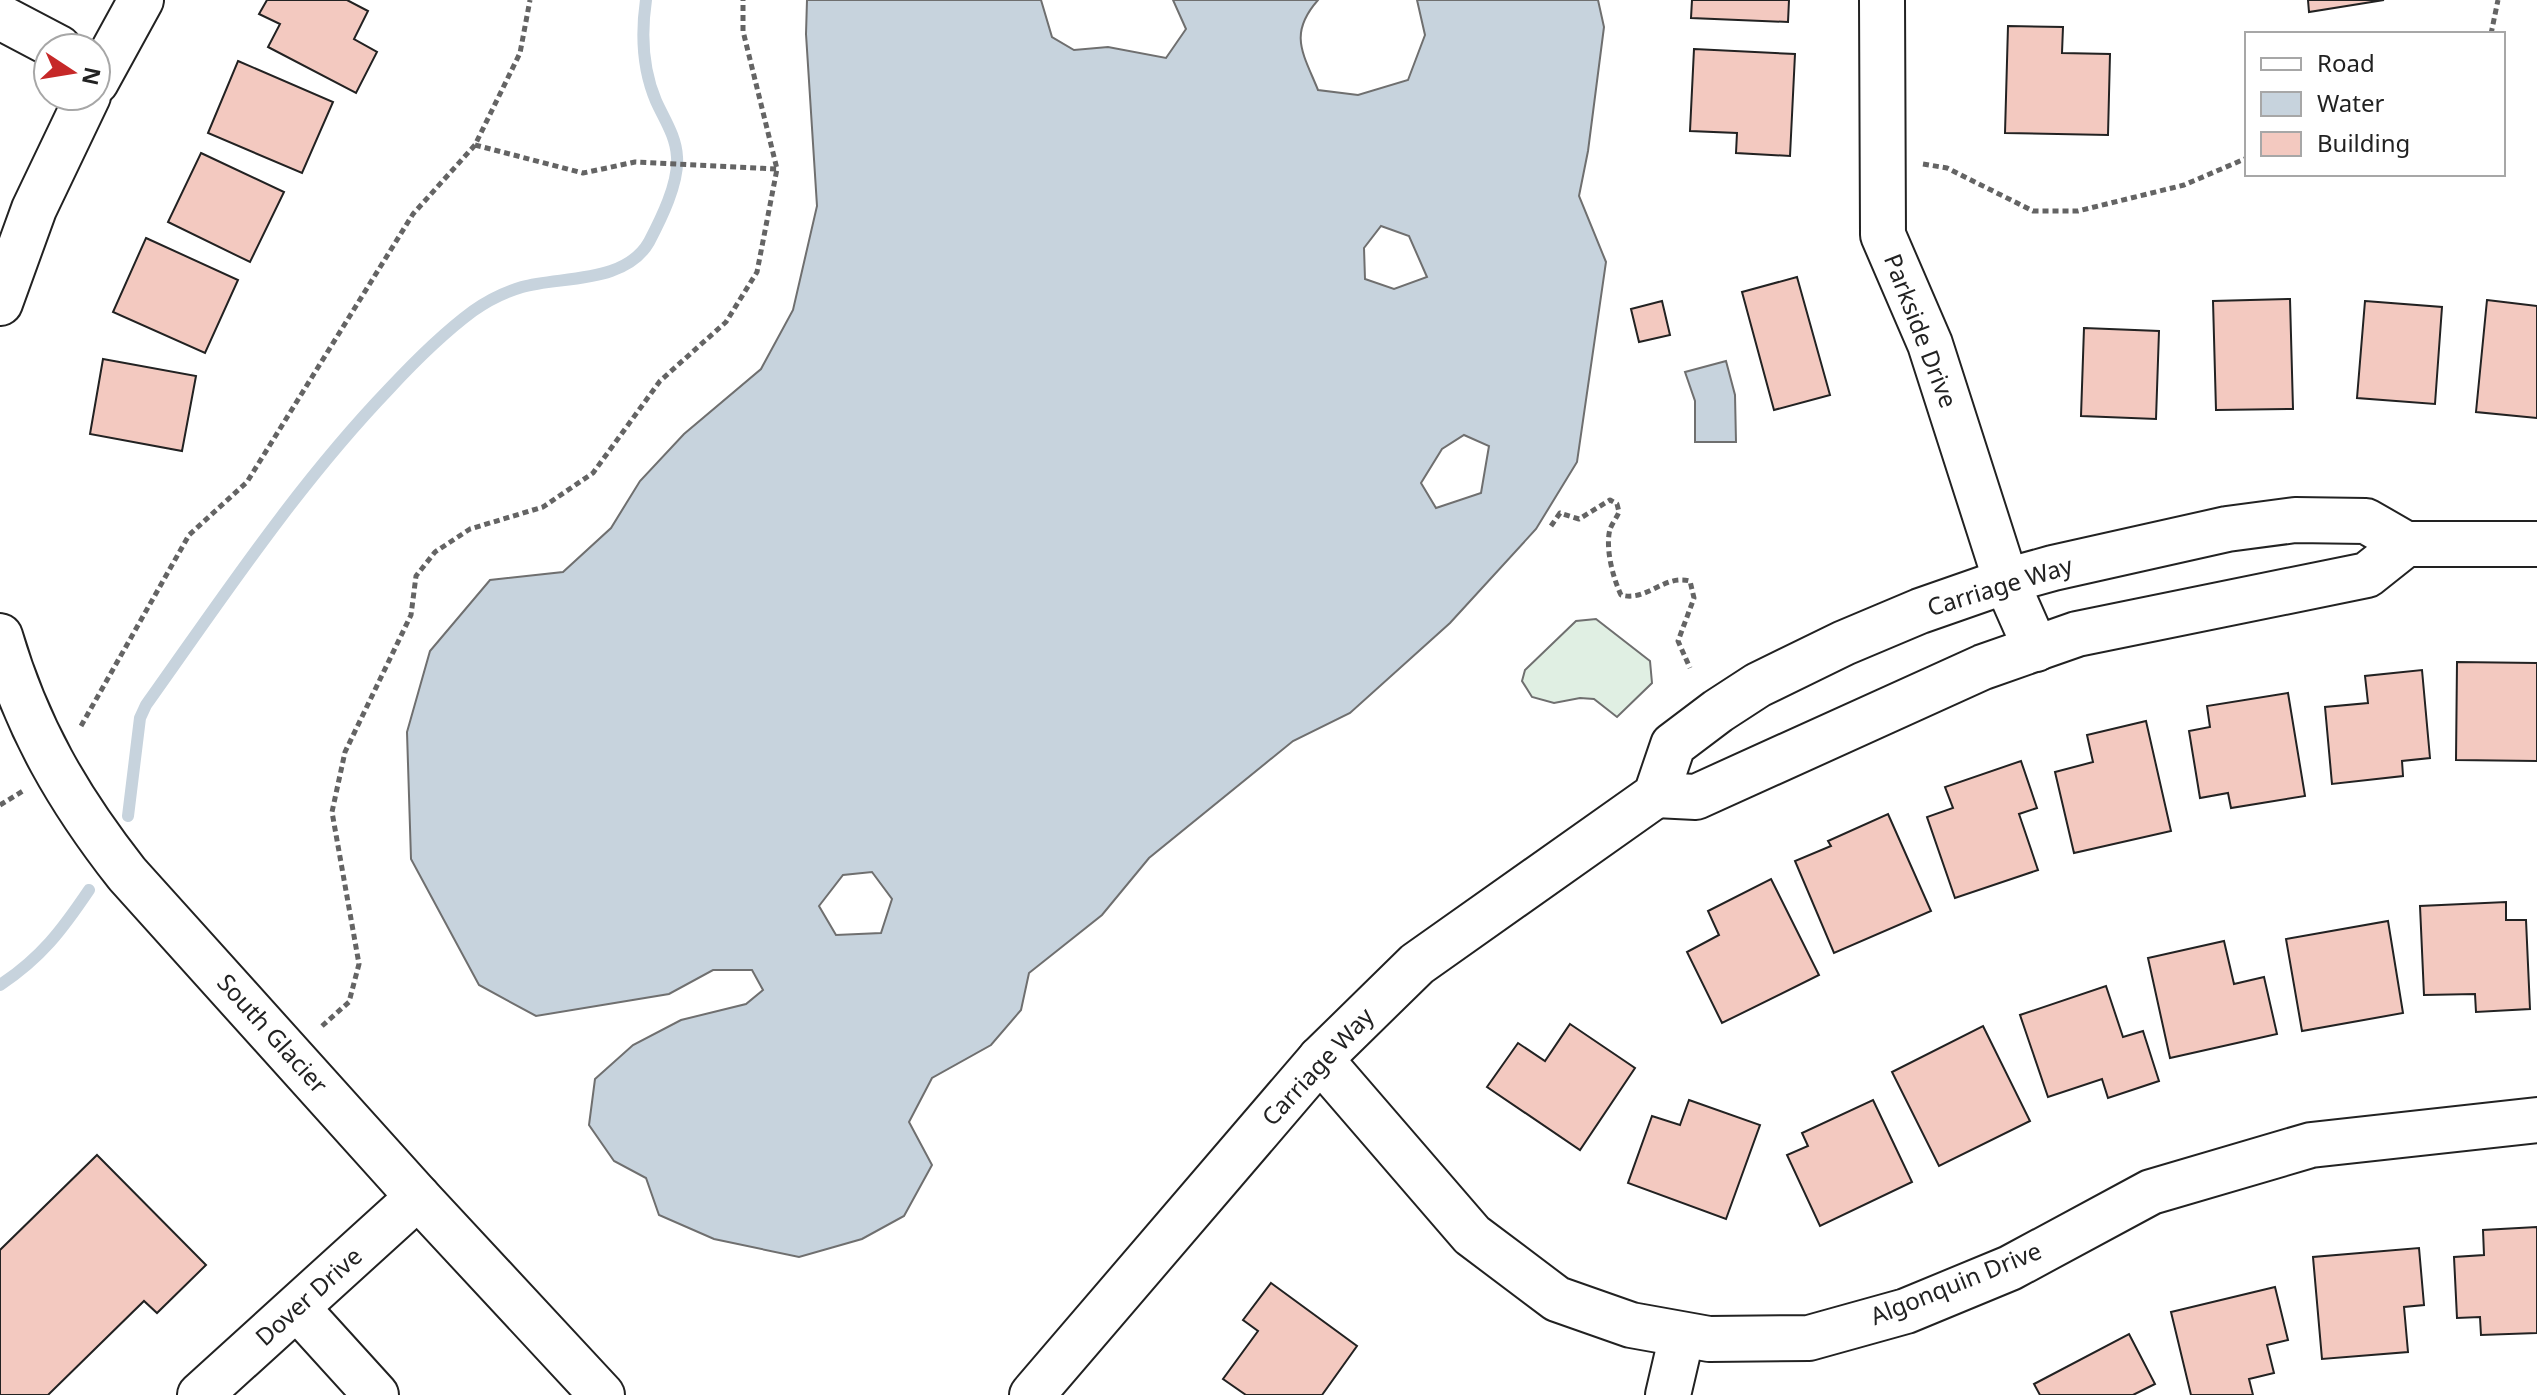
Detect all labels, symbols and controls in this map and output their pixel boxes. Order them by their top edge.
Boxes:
north arrow [32,32,112,112]
legend [2245,32,2505,176]
text: Road [2317,46,2375,79]
text: N [76,64,109,88]
text: Water [2317,86,2385,119]
text: Building [2317,126,2410,159]
street label: Parkside Drive [1877,249,1966,412]
street label: Carriage Way [1923,548,2077,623]
street label: South Glacier [210,966,336,1100]
street label: Carriage Way [1254,999,1381,1132]
street label: Algonquin Drive [1865,1233,2046,1332]
street label: Dover Drive [248,1239,368,1353]

